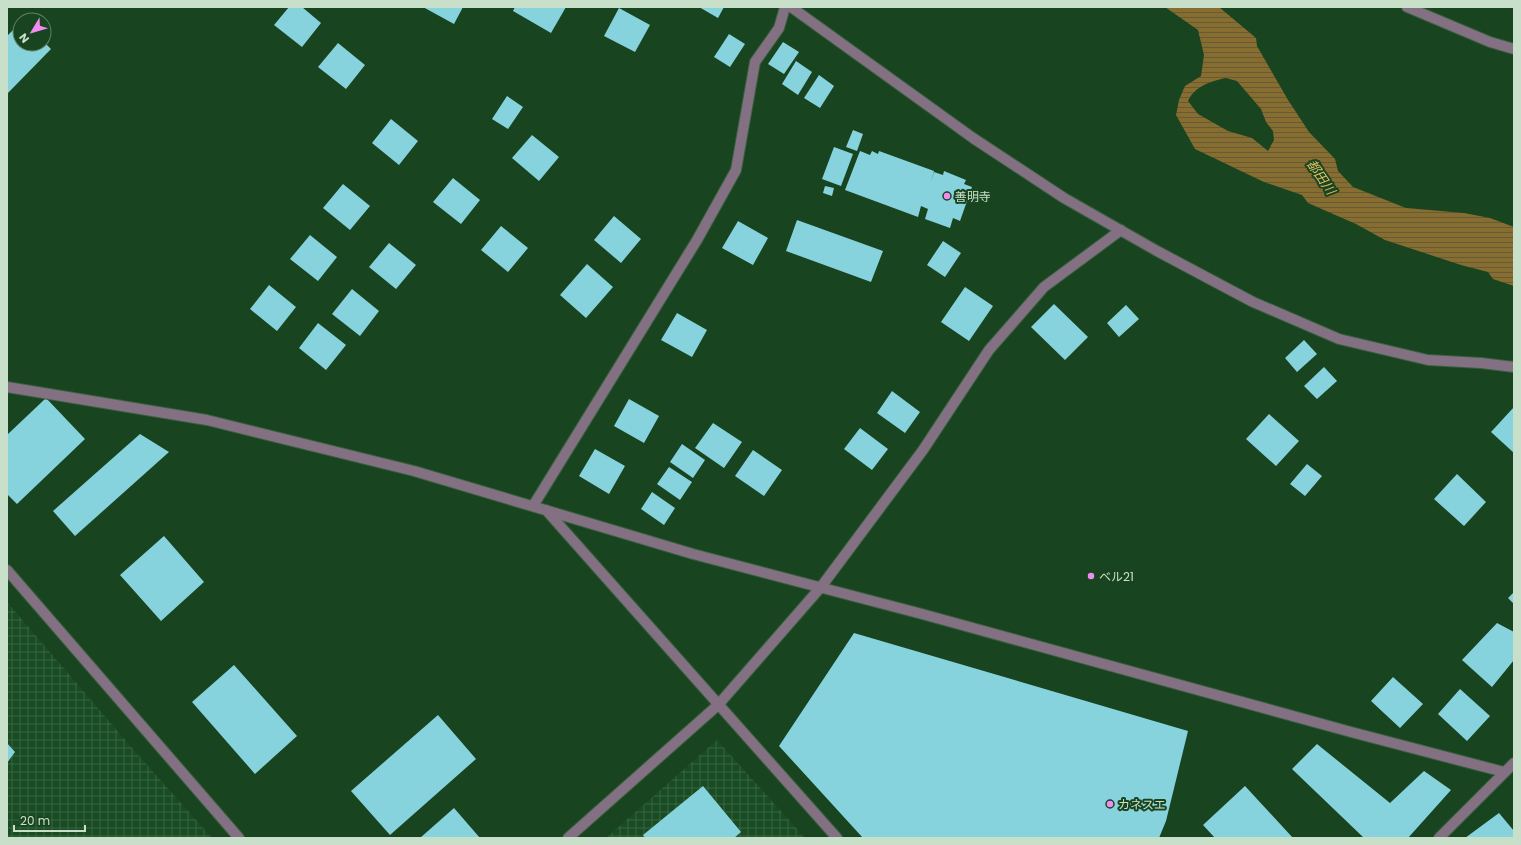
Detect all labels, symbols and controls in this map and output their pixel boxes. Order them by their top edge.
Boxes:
north arrow [12,12,52,52]
text: N [15,30,33,46]
water label: 都田川 [1302,156,1341,200]
place label: 善明寺 [955,188,991,205]
marker: 善明寺 [942,191,952,201]
place label: ベル21 [1099,568,1134,585]
marker: ベル21 [1086,571,1096,581]
place label: カネスエ [1118,796,1166,813]
marker: カネスエ [1105,799,1115,809]
scale bar [14,807,85,833]
text: 20 m [20,812,50,829]

